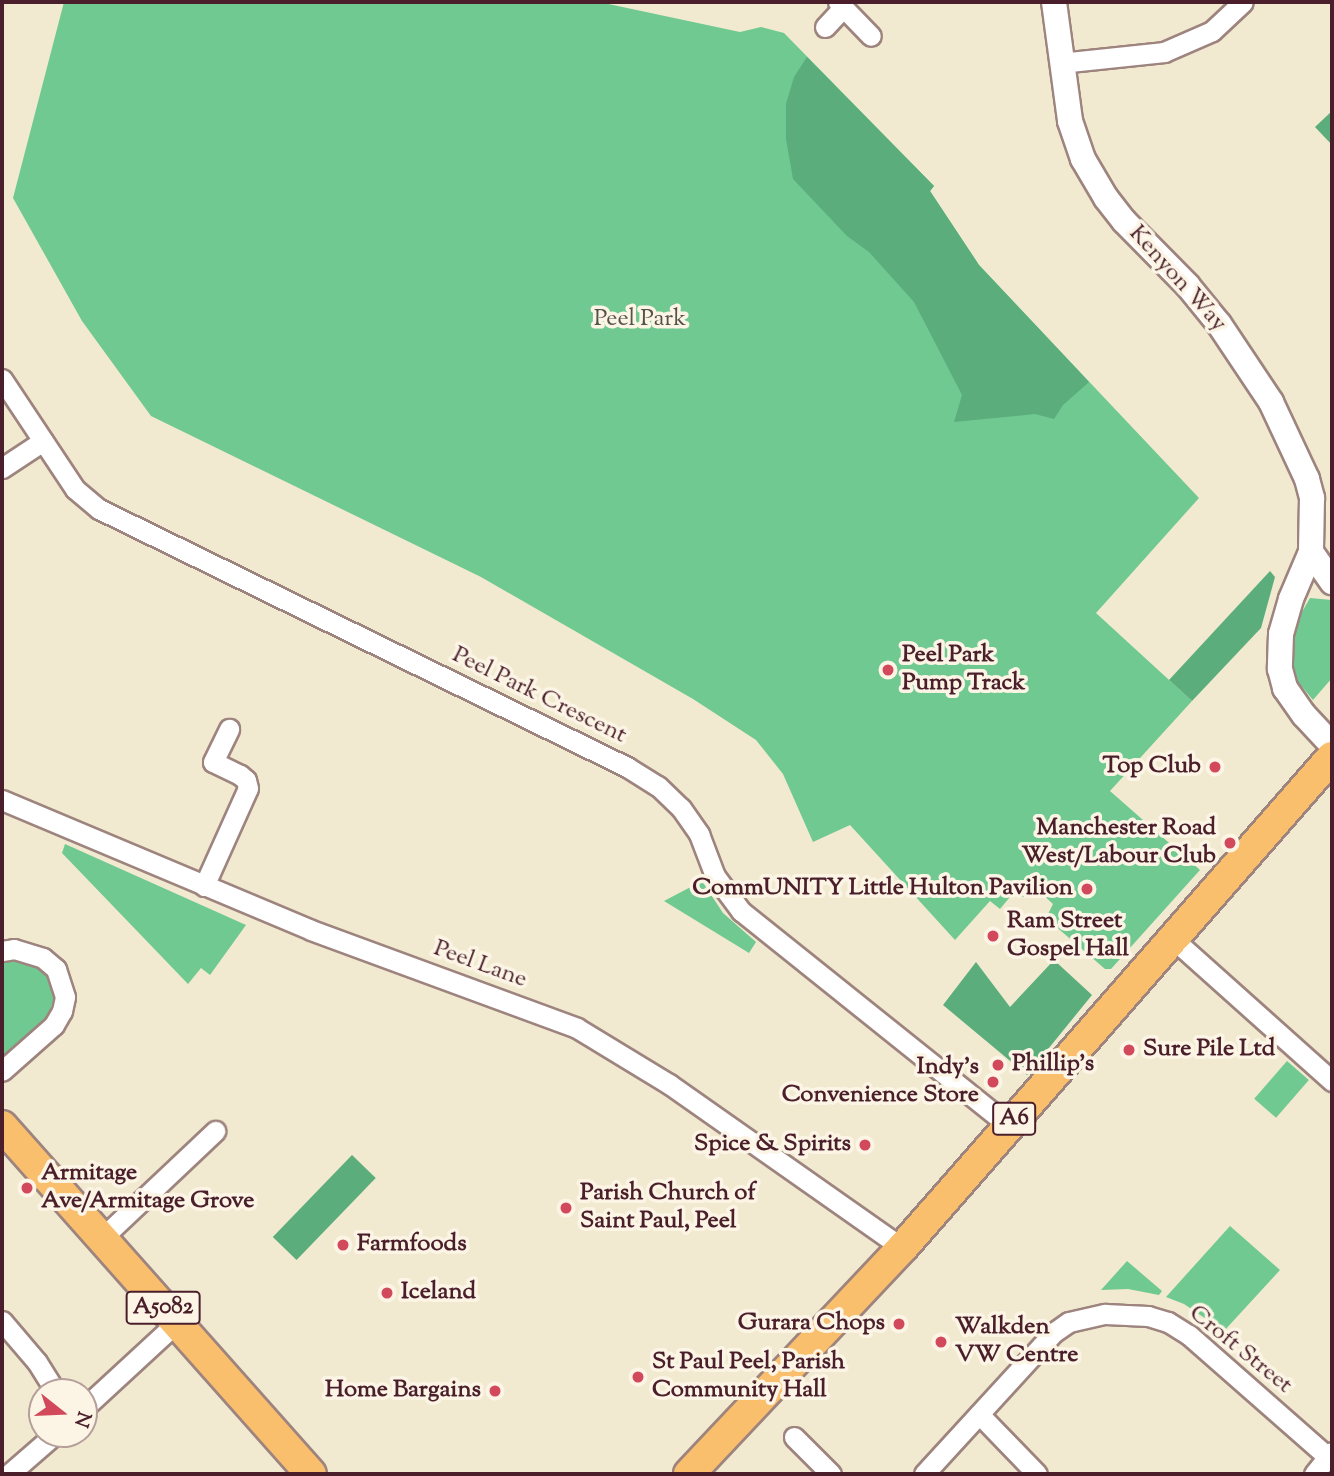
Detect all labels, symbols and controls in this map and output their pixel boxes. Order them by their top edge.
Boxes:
street label: Kenyon Way [1122,220,1232,338]
park label: Peel Park [594,306,686,334]
street label: Peel Park Crescent [447,641,631,751]
place label: Peel Park Pump Track [902,642,1025,698]
marker: Peel Park Pump Track [880,662,896,678]
place label: Top Club [1102,753,1201,781]
marker: Top Club [1207,759,1223,775]
place label: Manchester Road West/Labour Club [1022,815,1216,871]
marker: Manchester Road West/Labour Club [1222,835,1238,851]
place label: CommUNITY Little Hulton Pavilion [692,875,1073,903]
marker: CommUNITY Little Hulton Pavilion [1079,881,1095,897]
place label: Ram Street Gospel Hall [1007,908,1129,964]
marker: Ram Street Gospel Hall [985,928,1001,944]
street label: Peel Lane [429,935,531,995]
place label: Sure Pile Ltd [1143,1036,1275,1064]
marker: Sure Pile Ltd [1121,1042,1137,1058]
place label: Phillip's [1012,1051,1094,1079]
place label: Indy's Convenience Store [782,1054,979,1110]
marker: Phillip's [990,1057,1006,1073]
marker: Indy's Convenience Store [985,1074,1001,1090]
road number: A6 [991,1100,1037,1138]
place label: Spice & Spirits [694,1131,851,1159]
marker: Spice & Spirits [857,1137,873,1153]
place label: Armitage Ave/Armitage Grove [41,1160,254,1216]
marker: Armitage Ave/Armitage Grove [19,1180,35,1196]
place label: Parish Church of Saint Paul, Peel [580,1180,756,1236]
marker: Parish Church of Saint Paul, Peel [558,1200,574,1216]
place label: Farmfoods [357,1231,467,1259]
marker: Farmfoods [335,1237,351,1253]
place label: Iceland [401,1279,476,1307]
marker: Iceland [379,1285,395,1301]
road number: A5082 [124,1288,202,1328]
street label: Croft Street [1182,1300,1298,1400]
place label: Gurara Chops [738,1310,885,1338]
place label: Walkden VW Centre [955,1314,1078,1370]
marker: Gurara Chops [891,1316,907,1332]
marker: Walkden VW Centre [933,1334,949,1350]
place label: St Paul Peel, Parish Community Hall [652,1349,845,1405]
marker: St Paul Peel, Parish Community Hall [630,1369,646,1385]
place label: Home Bargains [325,1377,481,1405]
north arrow [28,1378,98,1448]
marker: Home Bargains [487,1383,503,1399]
text: N [66,1408,97,1430]

